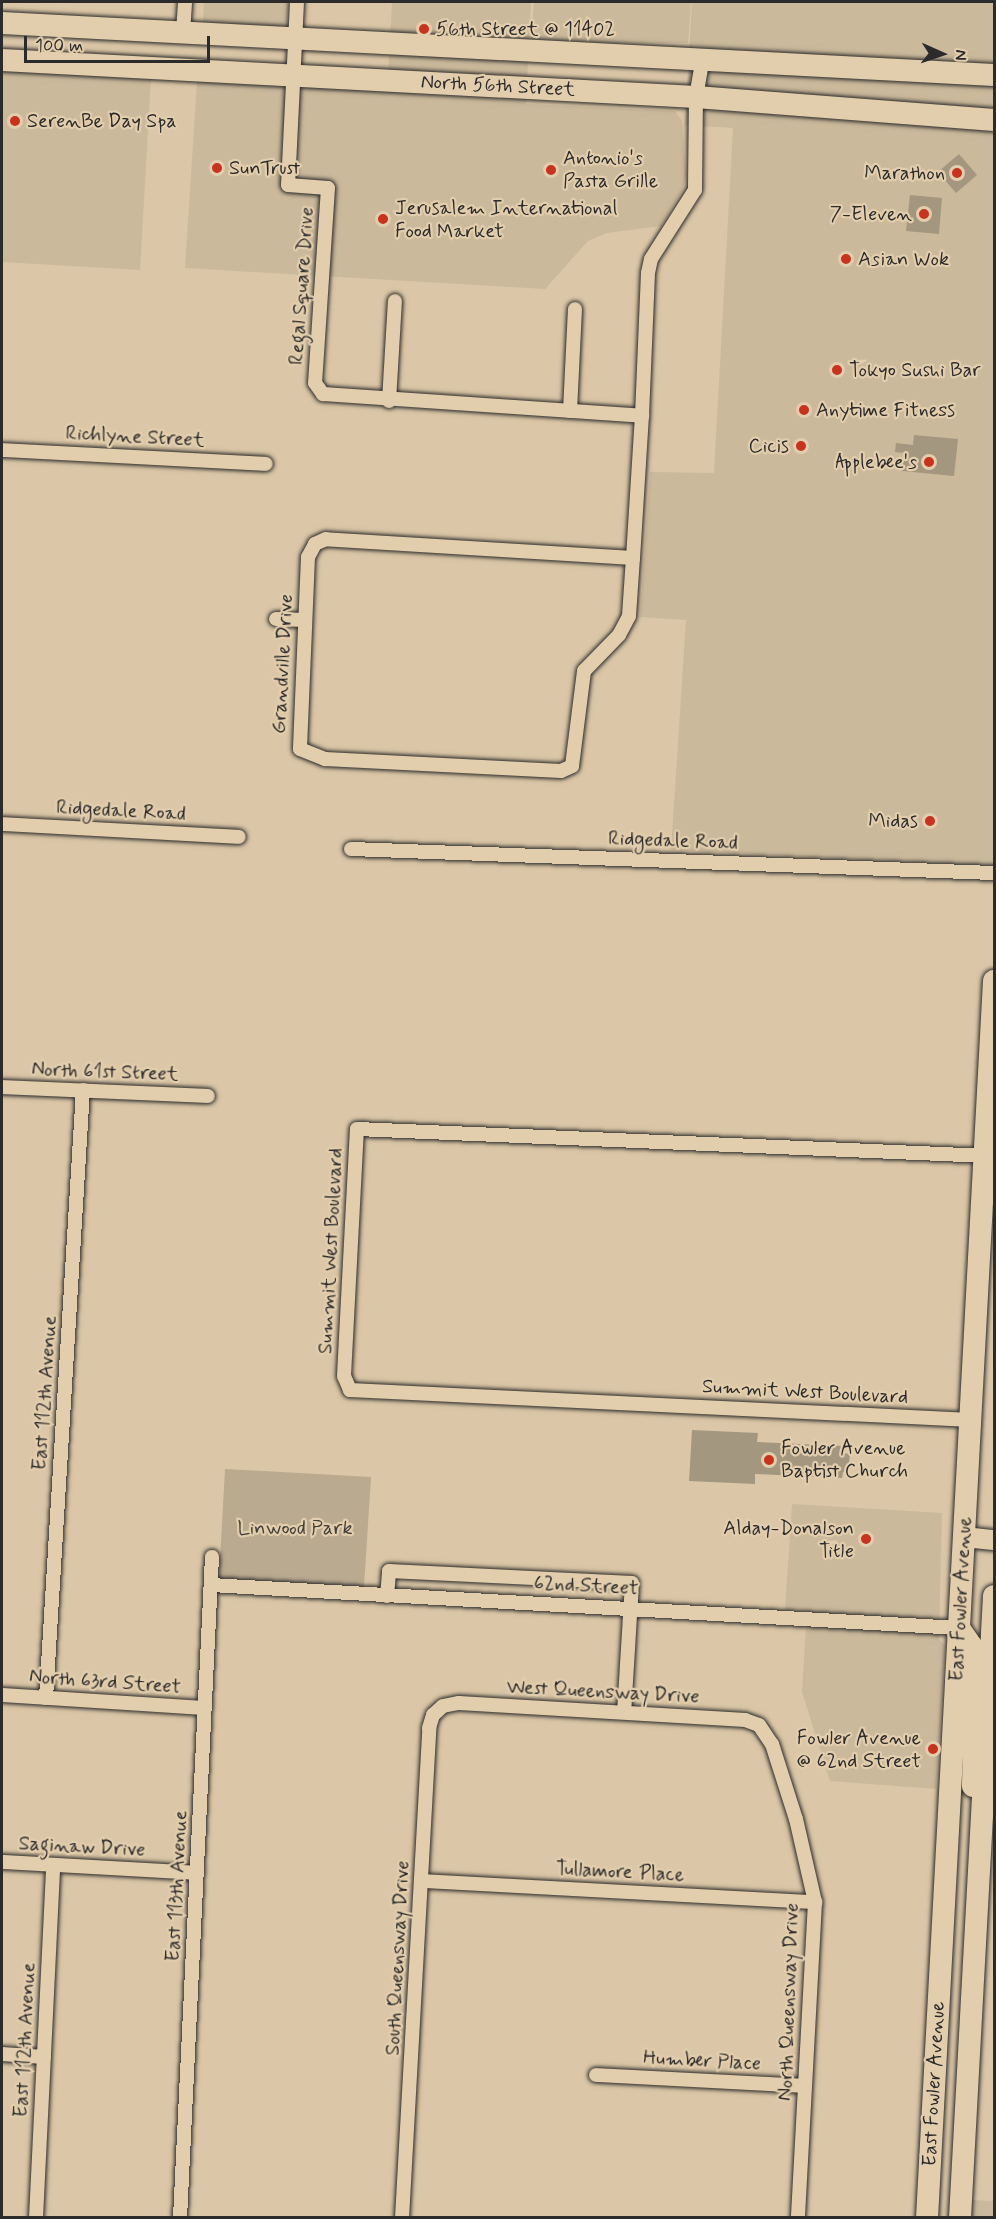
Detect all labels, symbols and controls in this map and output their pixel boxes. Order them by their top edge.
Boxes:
place label: 56th Street @ 11402 [436,17,615,41]
marker: 56th Street @ 11402 [417,22,431,36]
scale bar [27,24,213,62]
north arrow [912,24,972,84]
text: 100 m [35,34,83,58]
text: N [950,49,971,61]
street label: North 56th Street [420,70,576,102]
place label: SerenBe Day Spa [27,109,178,133]
marker: SerenBe Day Spa [8,114,22,128]
place label: Antonio's Pasta Grille [563,146,658,193]
place label: SunTrust [229,156,300,180]
marker: SunTrust [210,161,224,175]
place label: Marathon [864,161,945,185]
marker: Antonio's Pasta Grille [544,163,558,177]
marker: Marathon [950,166,964,180]
place label: Jerusalem International Food Market [395,196,604,243]
place label: 7-Eleven [830,202,912,226]
street label: Regal Square Drive [285,206,319,366]
marker: 7-Eleven [917,207,931,221]
marker: Jerusalem International Food Market [376,212,390,226]
place label: Asian Wok [858,247,952,271]
marker: Asian Wok [839,252,853,266]
place label: Tokyo Sushi Bar [849,358,979,382]
marker: Tokyo Sushi Bar [830,363,844,377]
place label: Anytime Fitness [816,398,958,422]
marker: Anytime Fitness [797,403,811,417]
street label: Richlyne Street [65,421,205,453]
place label: Cicis [749,434,789,458]
marker: Cicis [794,439,808,453]
place label: Applebee's [835,450,917,474]
marker: Applebee's [922,455,936,469]
street label: Grandville Drive [267,594,299,734]
street label: Ridgedale Road [57,796,185,826]
place label: Midas [868,809,918,833]
marker: Midas [923,814,937,828]
street label: Ridgedale Road [609,827,737,855]
street label: North 61st Street [31,1057,179,1087]
street label: Summit West Boulevard [314,1146,348,1356]
street label: East 112th Avenue [28,1315,62,1471]
street label: Summit West Boulevard [700,1375,910,1409]
place label: Fowler Avenue Baptist Church [781,1436,908,1483]
marker: Fowler Avenue Baptist Church [762,1453,776,1467]
park label: Linwood Park [238,1516,352,1540]
place label: Alday-Donalson Title [723,1516,854,1563]
street label: East Fowler Avenue [945,1517,977,1681]
marker: Alday-Donalson Title [859,1532,873,1546]
street label: 62nd Street [534,1571,638,1601]
street label: North 63rd Street [29,1665,181,1699]
street label: West Queensway Drive [507,1675,699,1709]
place label: Fowler Avenue @ 62nd Street [797,1726,921,1773]
marker: Fowler Avenue @ 62nd Street [926,1742,940,1756]
street label: East 113th Avenue [161,1810,193,1962]
street label: Saginaw Drive [19,1832,145,1862]
street label: Tullamore Place [556,1857,684,1887]
street label: South Queensway Drive [381,1860,415,2056]
street label: North Queensway Drive [774,1903,804,2101]
street label: East 112th Avenue [9,1962,41,2118]
street label: East Fowler Avenue [918,2002,950,2166]
street label: Humber Place [642,2046,762,2076]

